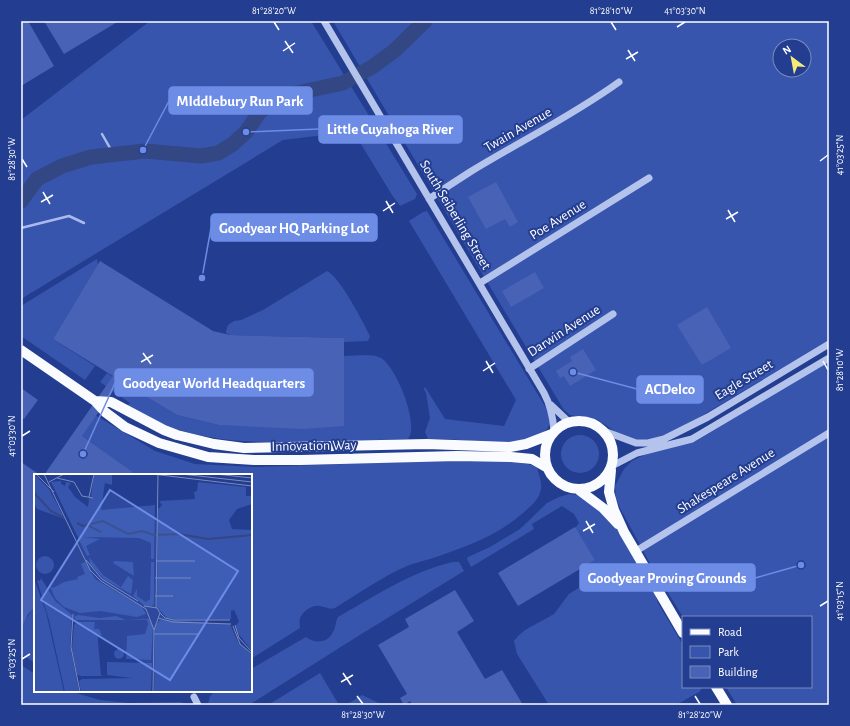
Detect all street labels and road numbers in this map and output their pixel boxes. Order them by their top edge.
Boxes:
street label: Twain Avenue [482,105,554,155]
street label: South Seiberling Street [417,158,493,273]
street label: Poe Avenue [528,197,588,243]
street label: Darwin Avenue [525,302,603,360]
street label: Eagle Street [713,357,776,403]
street label: Innovation Way [271,438,357,454]
street label: Shakespeare Avenue [675,445,777,517]

